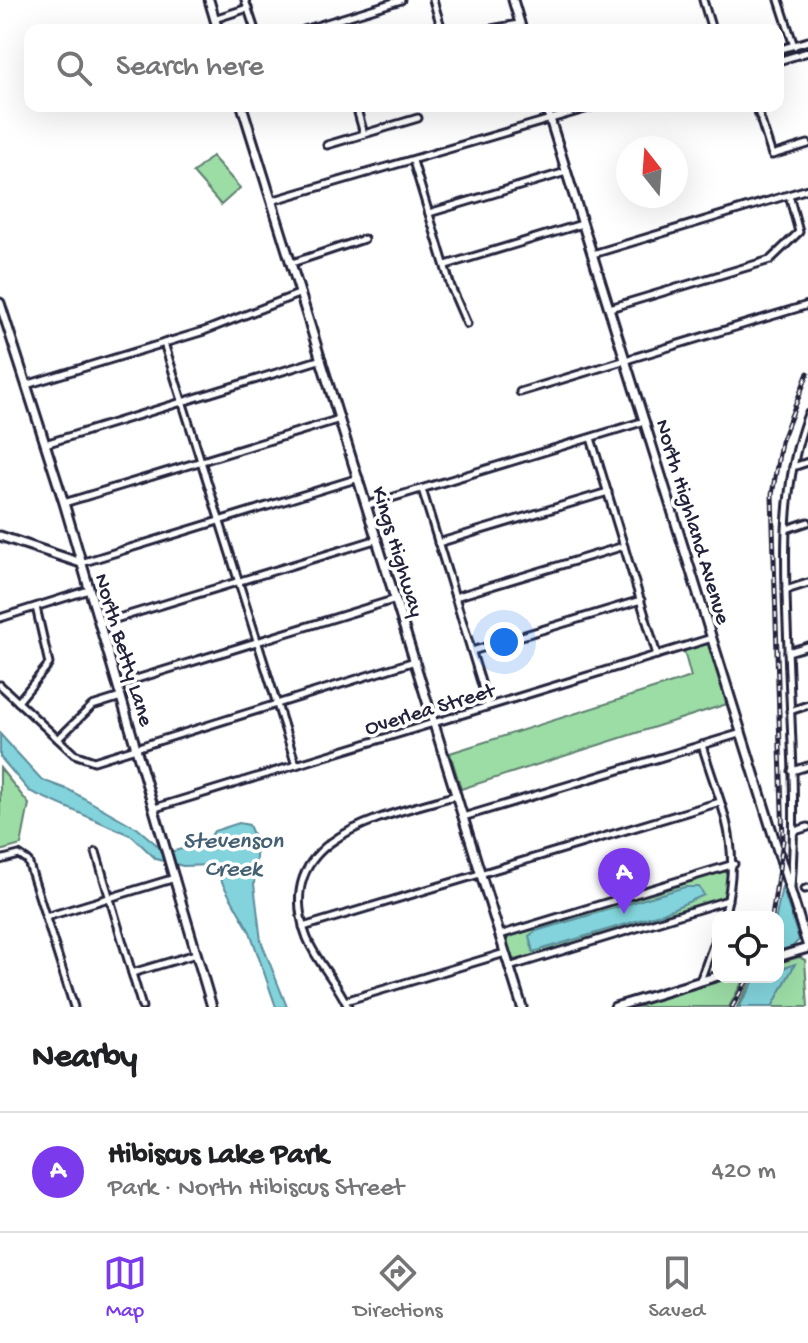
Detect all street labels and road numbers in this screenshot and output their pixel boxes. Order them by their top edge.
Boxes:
street label: North Highland Avenue [648,417,735,628]
street label: Kings Highway [364,484,428,621]
street label: North Betty Lane [87,571,158,730]
street label: Overlea Street [362,678,500,743]

